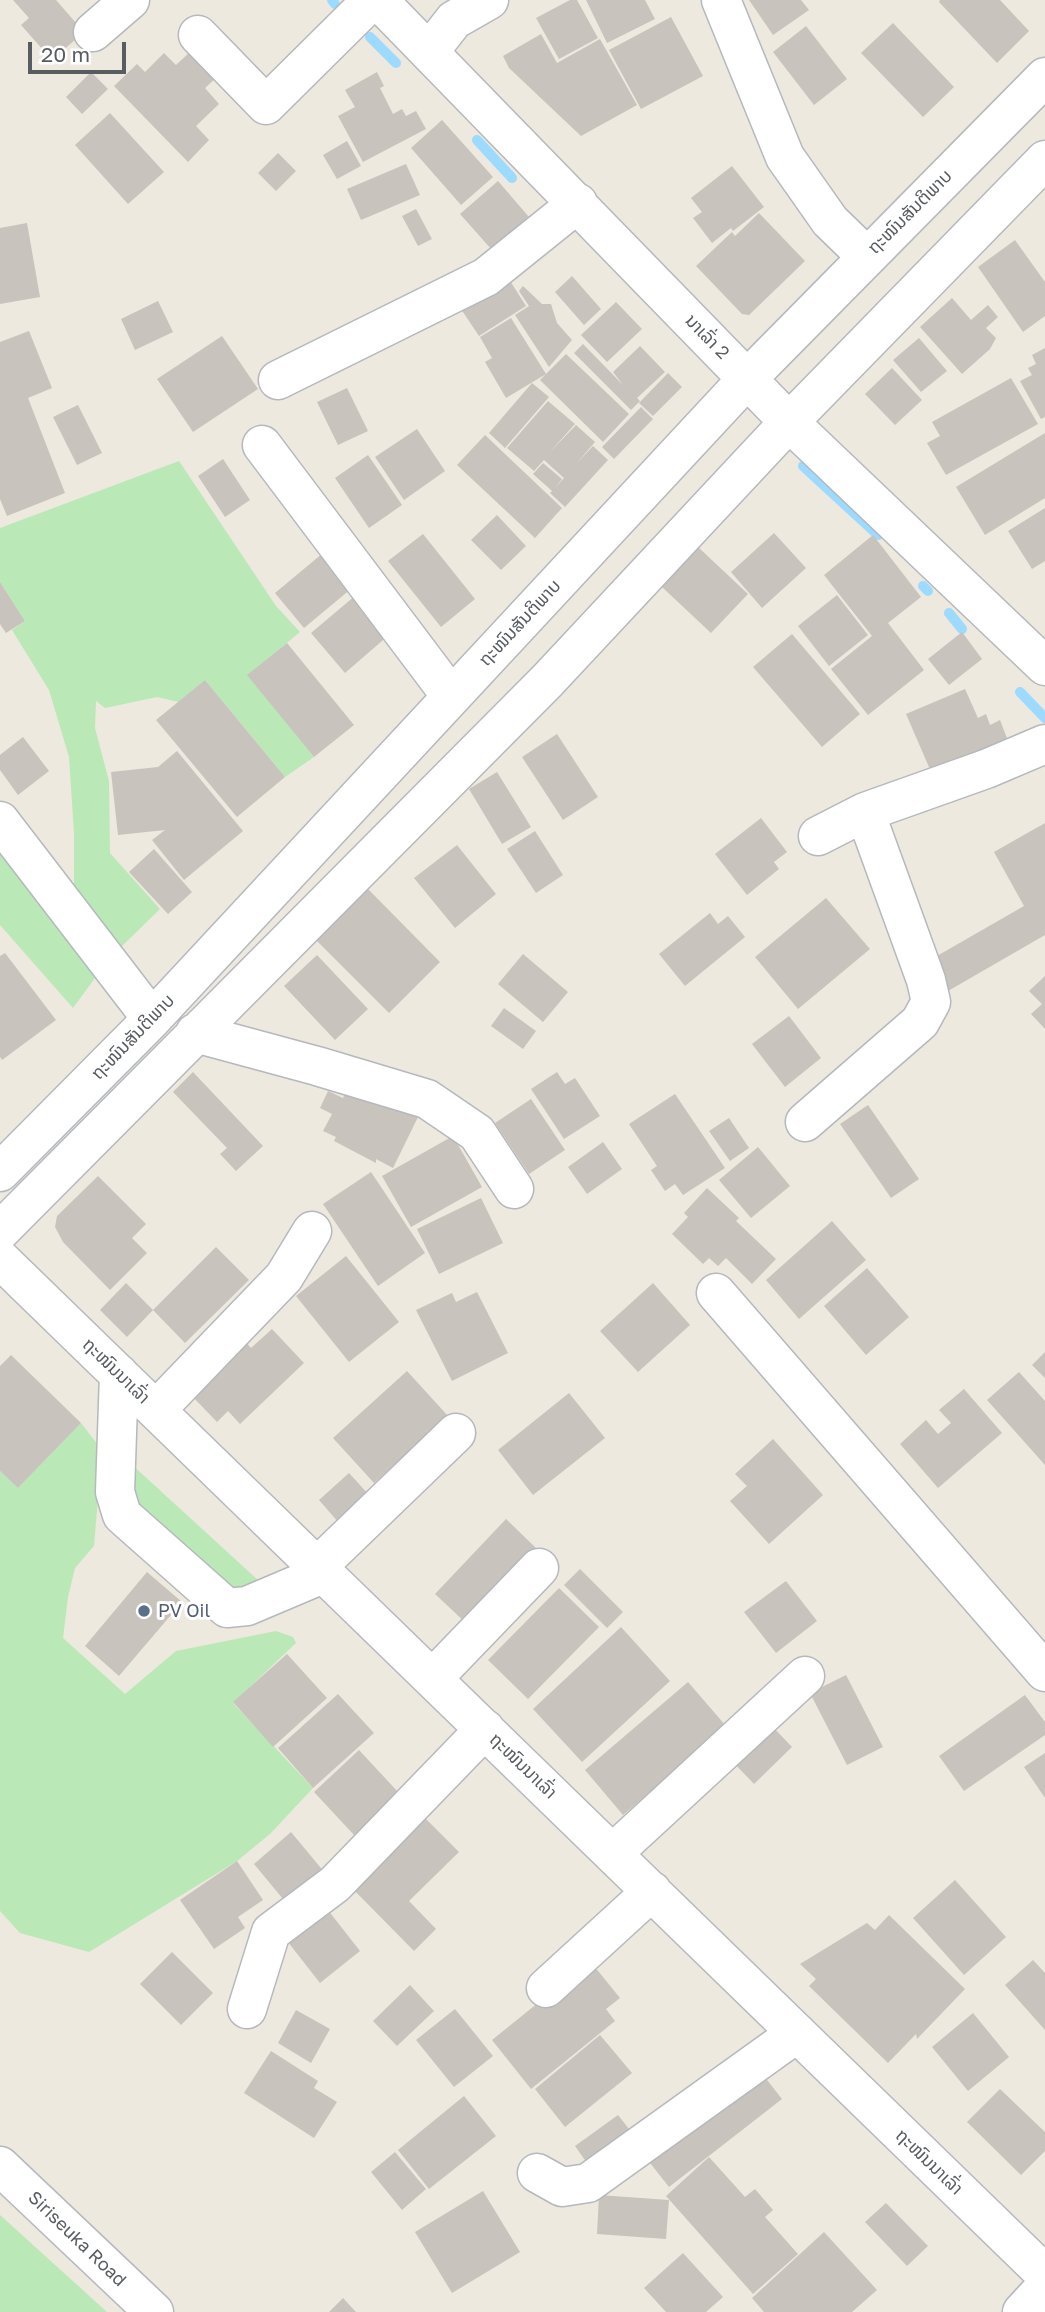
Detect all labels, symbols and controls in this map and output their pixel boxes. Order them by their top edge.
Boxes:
scale bar [32,28,130,72]
text: 20 m [41,41,90,67]
street label: ຖະໜົນສັນຕິພາບ [863,165,957,259]
street label: ນາເລົ່າ 2 [680,310,734,364]
street label: ຖະໜົນສັນຕິພາບ [474,575,566,671]
street label: ຖະໜົນສັນຕິພາບ [87,990,179,1084]
street label: ຖະໜົນນາເລົ່າ [78,1334,154,1408]
place label: PV Oil [158,1600,210,1622]
marker: PV Oil [136,1603,152,1619]
street label: ຖະໜົນນາເລົ່າ [485,1729,561,1803]
street label: ຖະໜົນນາເລົ່າ [891,2125,967,2199]
street label: Siriseuka Road [24,2187,130,2291]

